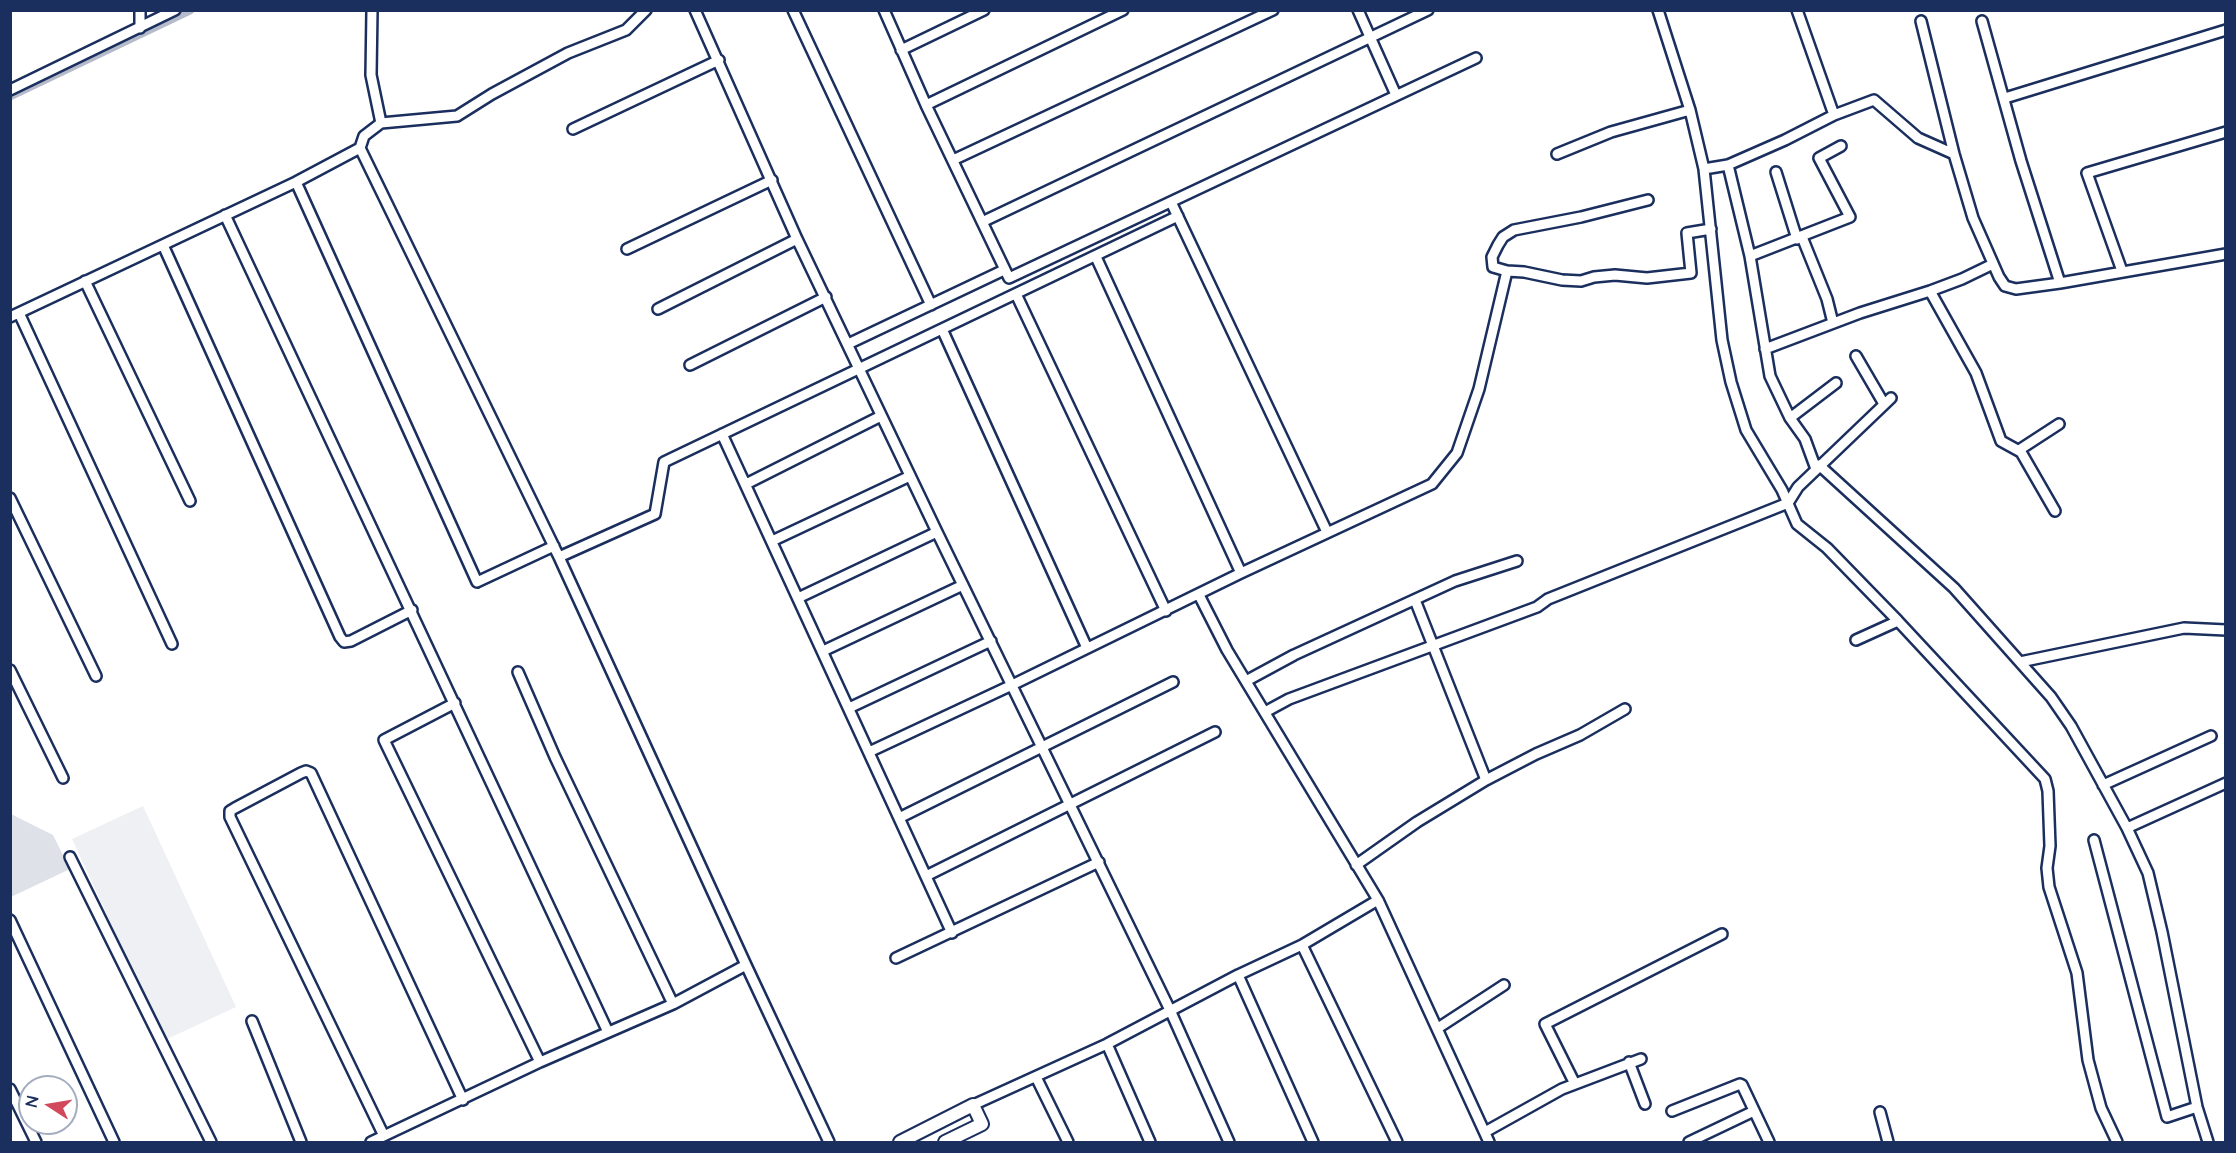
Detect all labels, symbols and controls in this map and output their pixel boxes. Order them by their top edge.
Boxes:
north arrow [18,1075,78,1135]
text: N [21,1094,44,1109]

